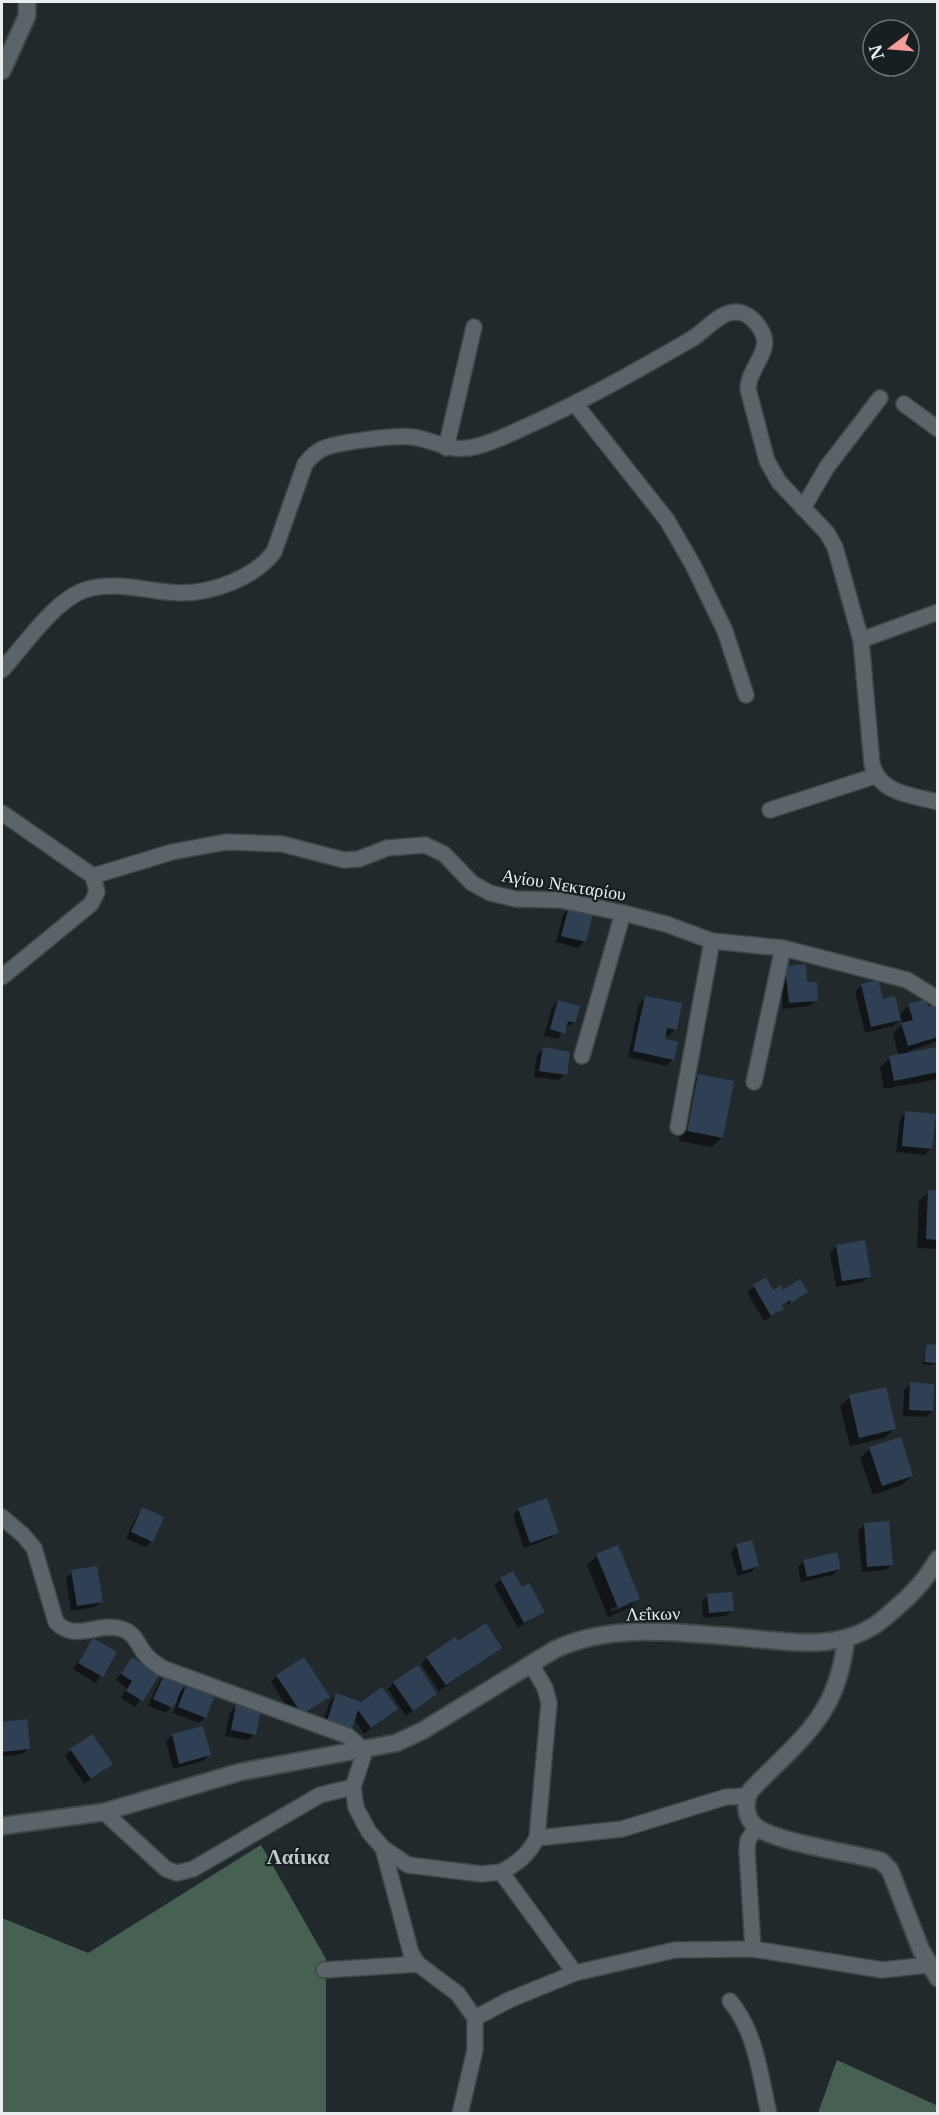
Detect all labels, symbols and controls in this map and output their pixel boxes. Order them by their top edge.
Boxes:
north arrow [861,18,921,78]
text: N [865,42,888,62]
street label: Αγίου Νεκταρίου [500,864,628,906]
street label: Λεΐκων [626,1603,680,1625]
district label: Λαίικα [267,1844,330,1870]

